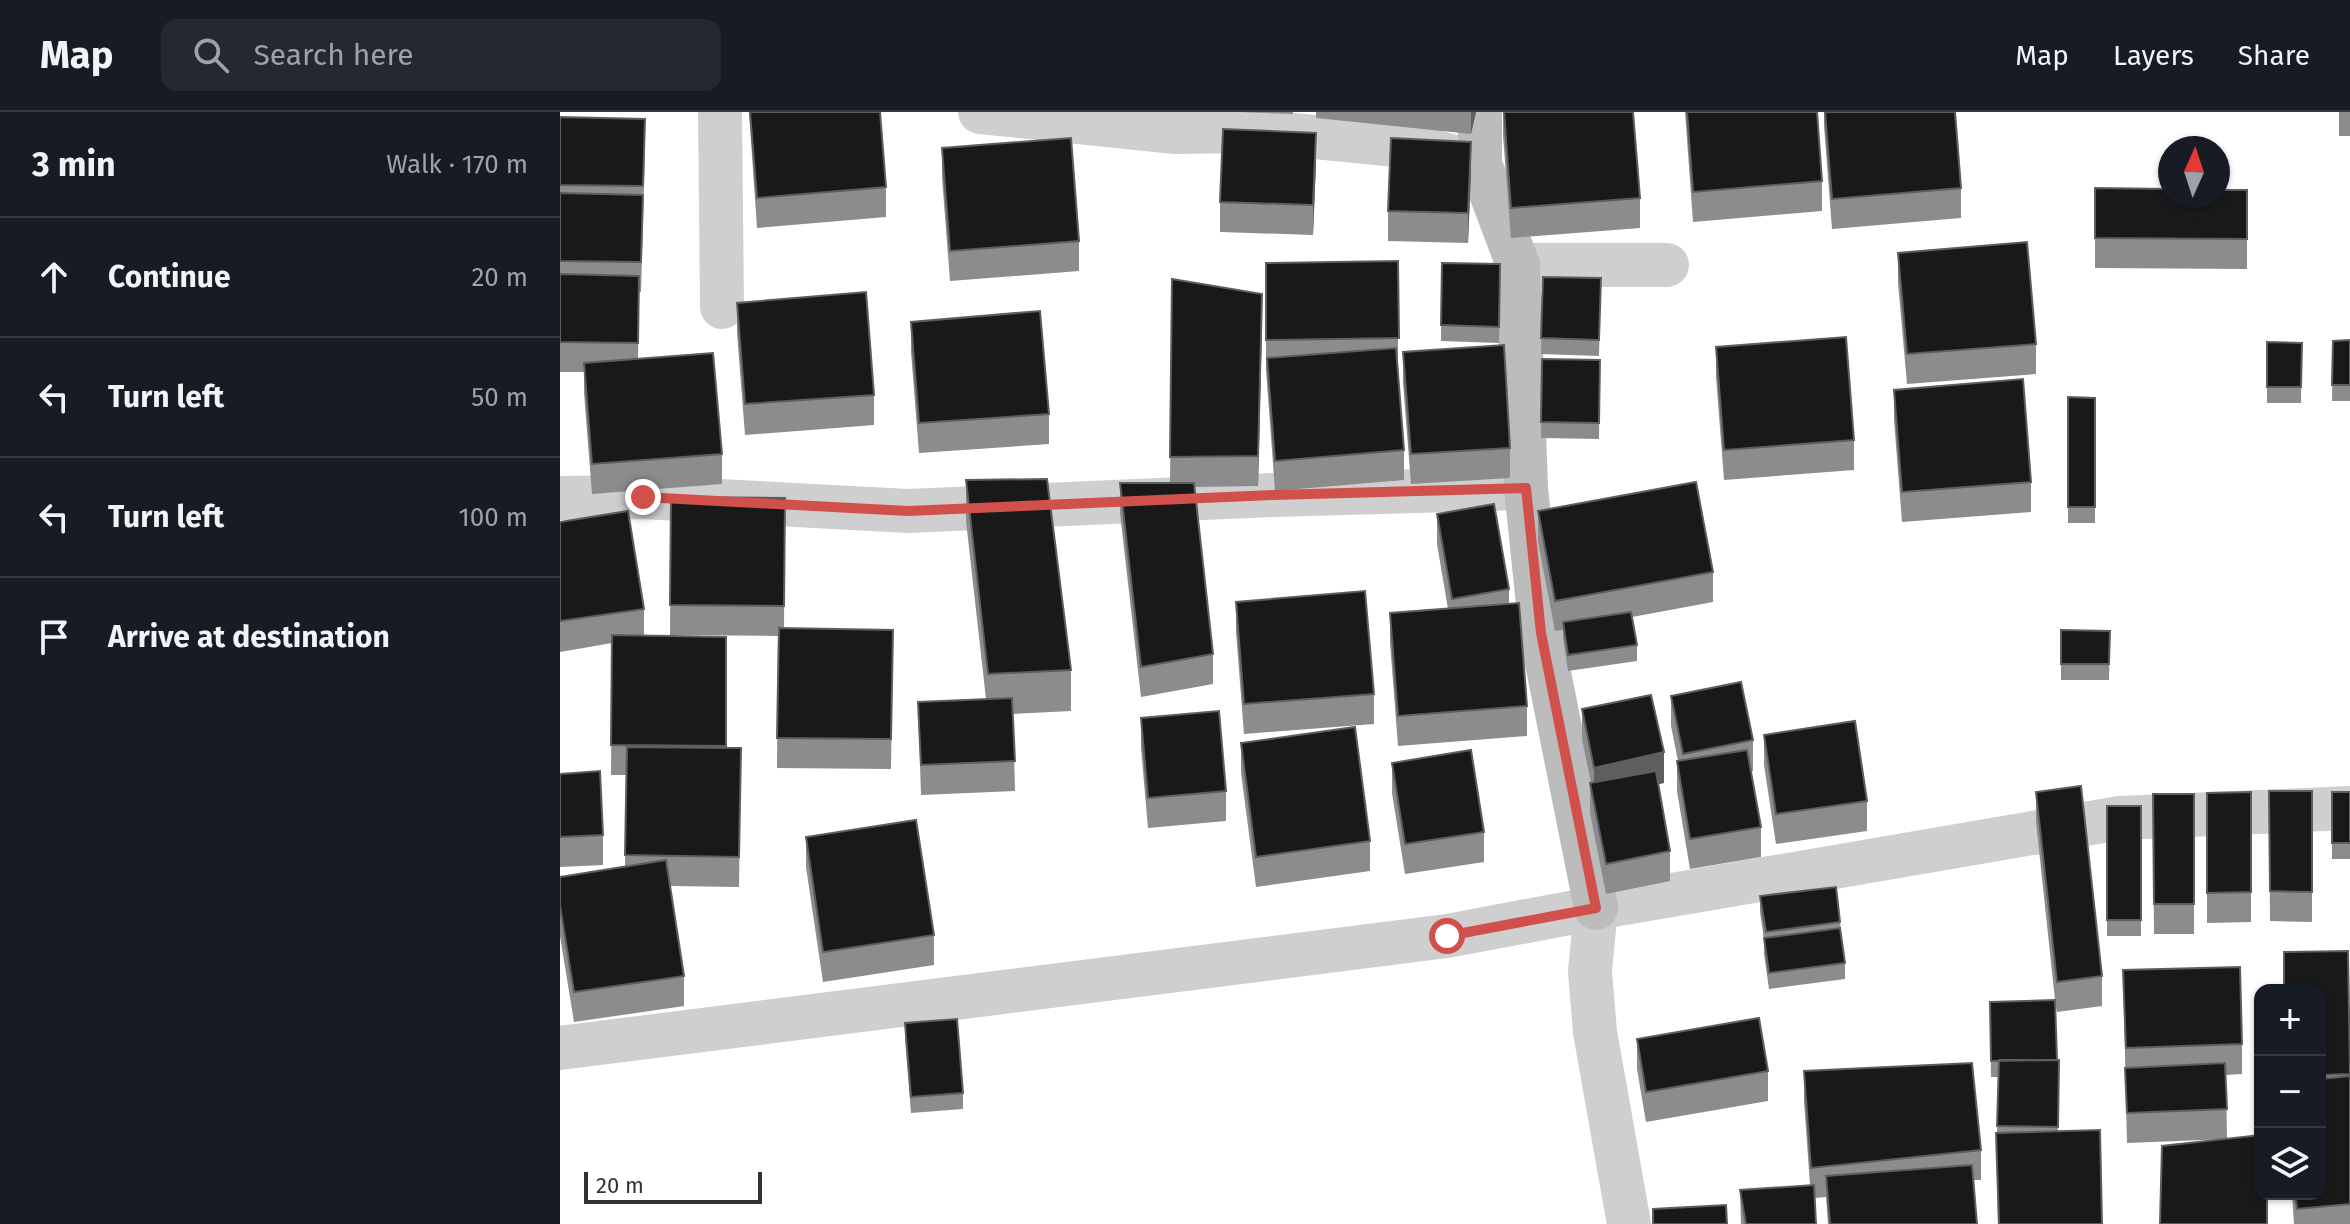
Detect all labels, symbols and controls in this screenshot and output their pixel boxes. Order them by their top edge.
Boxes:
search box [161,19,721,91]
text: Map [40,32,113,78]
icon: search [189,33,233,77]
text: Search here [253,37,414,73]
text: Map [2015,39,2069,72]
text: Layers [2113,39,2194,72]
text: Share [2238,39,2310,72]
north arrow [2158,136,2230,208]
text: 3 min [32,144,116,185]
text: Walk · 170 m [386,149,528,180]
icon: ahead [32,255,76,299]
text: Continue [108,259,231,295]
text: 20 m [471,262,528,293]
icon: left [32,375,76,419]
text: Turn left [108,379,224,415]
text: 50 m [471,382,528,413]
route end [625,479,661,515]
icon: left [32,495,76,539]
text: Turn left [108,499,224,535]
text: 100 m [459,502,528,533]
icon: arrive [32,615,76,659]
text: Arrive at destination [108,619,390,655]
route start [1429,918,1465,954]
map controls [2254,984,2326,1200]
button: + [2254,984,2326,1056]
button: − [2254,1056,2326,1128]
button: layers [2254,1128,2326,1200]
scale bar [584,1168,762,1204]
text: 20 m [596,1172,644,1199]

